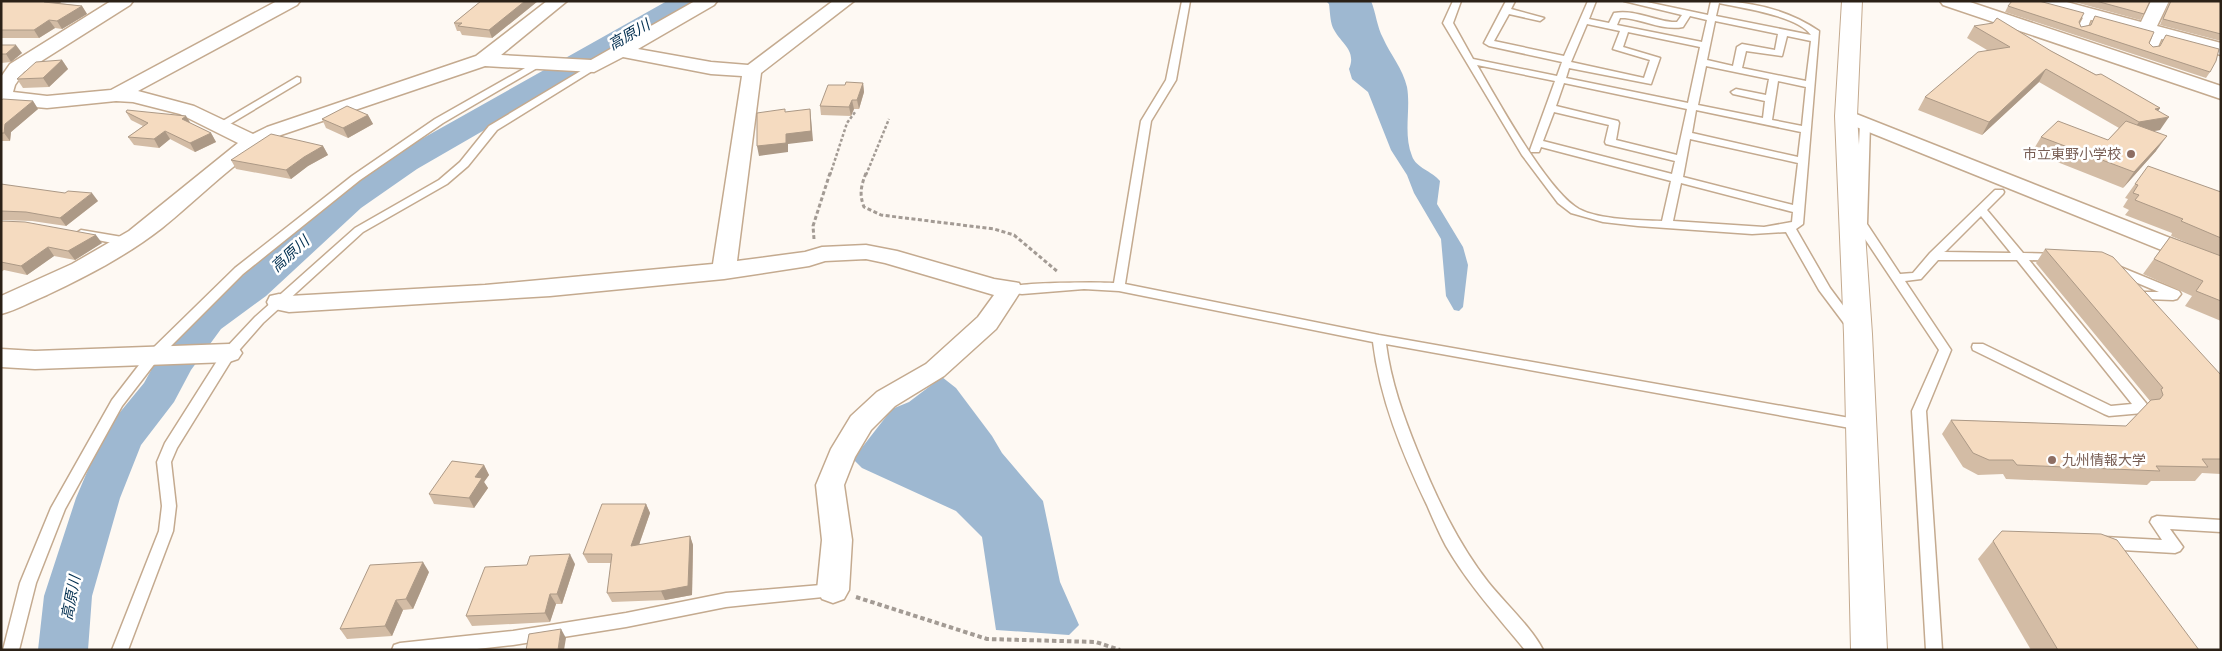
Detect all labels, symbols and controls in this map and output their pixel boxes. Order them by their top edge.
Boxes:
water label: 高原川 [605,15,655,54]
place label: 市立東野小学校 [2023,146,2121,163]
marker: 市立東野小学校 [2125,148,2137,160]
water label: 高原川 [267,231,314,276]
place label: 九州情報大学 [2062,452,2146,469]
marker: 九州情報大学 [2046,454,2058,466]
water label: 高原川 [58,572,85,622]

